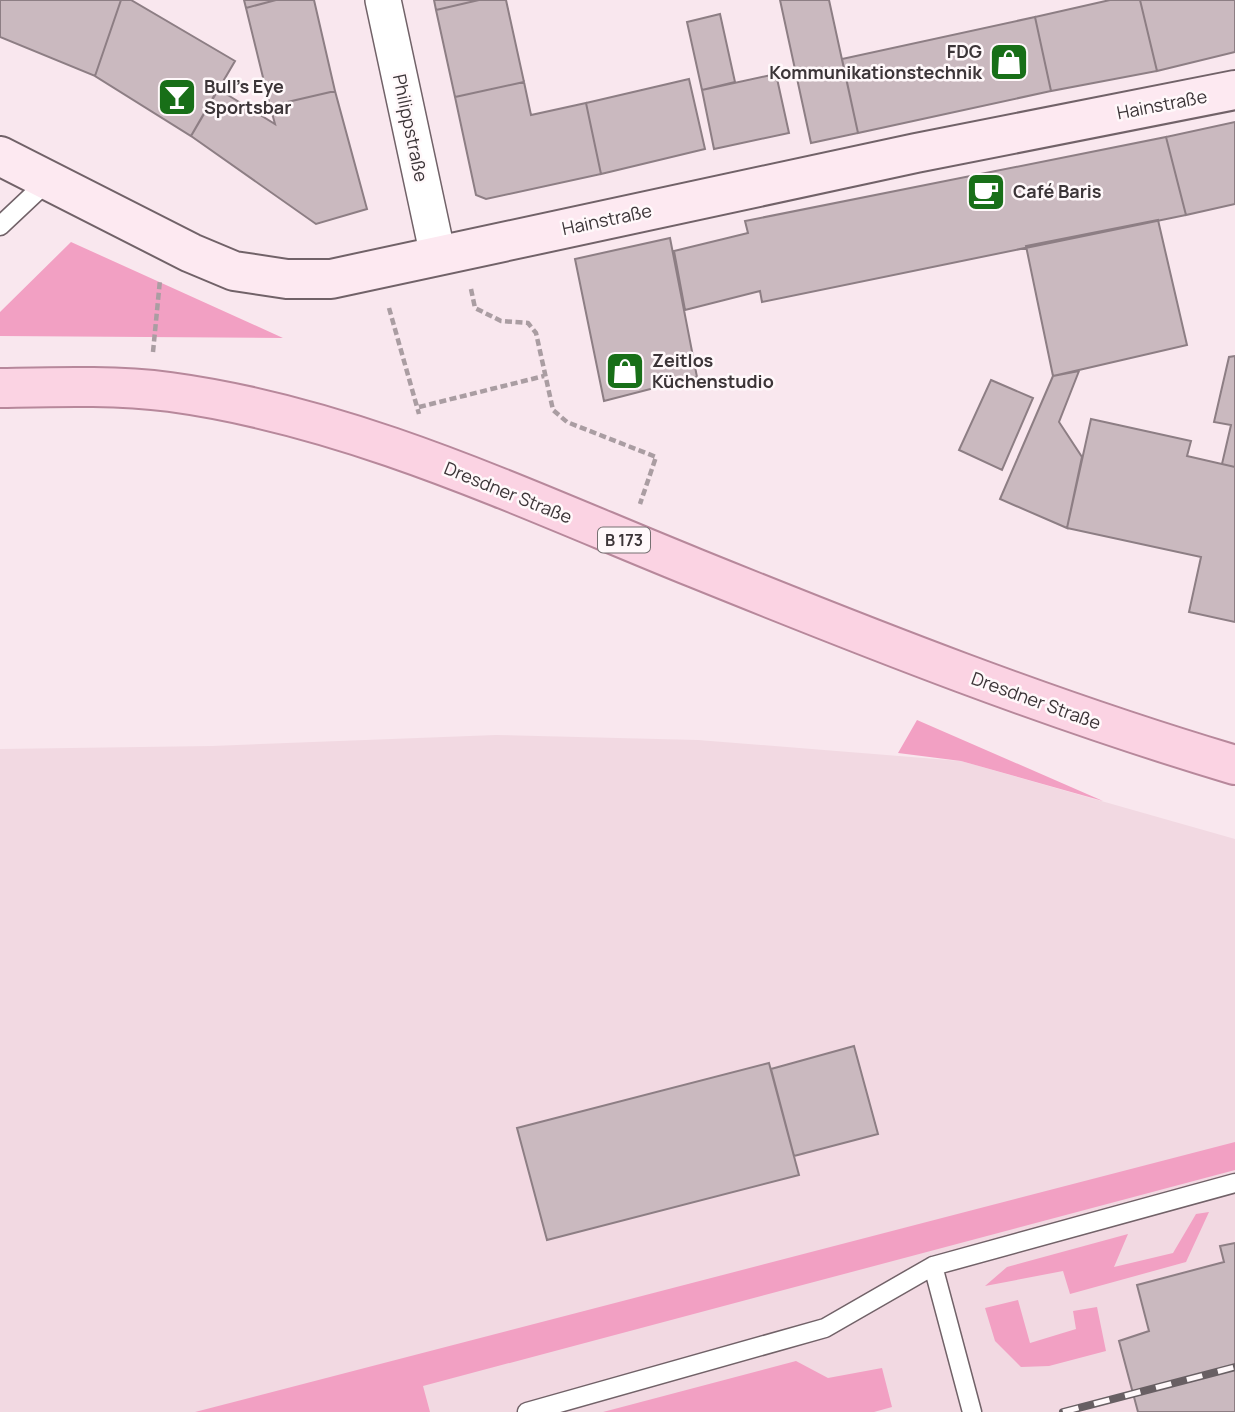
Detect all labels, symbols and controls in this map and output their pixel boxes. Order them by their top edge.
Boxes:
place label: FDG Kommunikationstechnik [769,39,983,84]
shop icon: FDG Kommunikationstechnik [988,41,1030,83]
street label: Philippstraße [388,72,434,184]
place label: Bull’s Eye Sportsbar [204,74,291,119]
bar icon: Bull’s Eye Sportsbar [156,76,198,118]
street label: Hainstraße [1115,84,1209,125]
cafe icon: Café Baris [965,171,1007,213]
place label: Café Baris [1013,179,1102,203]
street label: Hainstraße [560,198,654,240]
place label: Zeitlos Küchenstudio [652,348,774,393]
shop icon: Zeitlos Küchenstudio [604,350,646,392]
street label: Dresdner Straße [441,455,576,529]
road number: B 173 [598,527,650,552]
street label: Dresdner Straße [968,666,1104,735]

